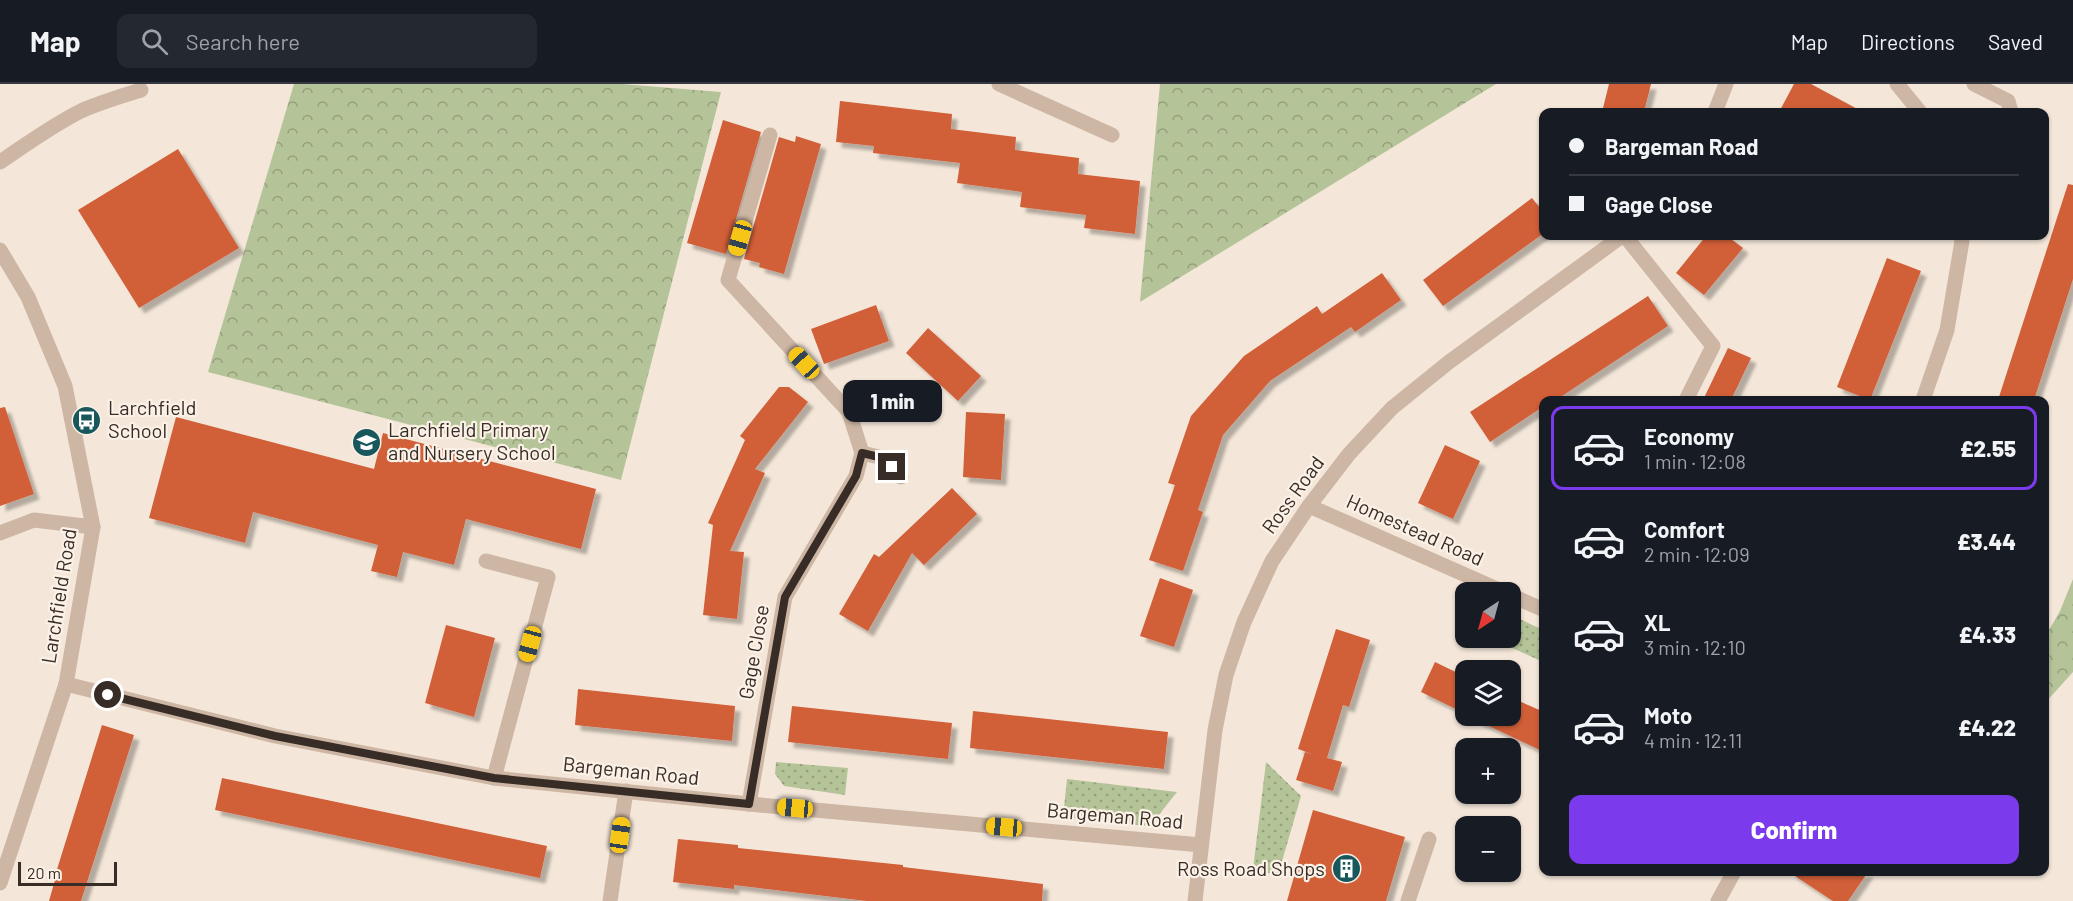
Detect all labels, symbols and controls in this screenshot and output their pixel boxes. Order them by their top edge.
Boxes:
search box [117,14,537,68]
text: Map [30,24,81,58]
icon: search [138,25,171,58]
text: Search here [186,28,300,54]
text: Map [1791,29,1828,54]
text: Directions [1861,29,1955,54]
text: Saved [1988,29,2043,54]
text: Bargeman Road [1605,133,1758,159]
text: Gage Close [1605,191,1713,217]
car [726,218,754,258]
car [785,344,823,382]
callout: 1 min [842,380,942,422]
text: 1 min [871,389,914,413]
place label: Larchfield School [108,395,196,442]
bus stop icon: Larchfield School [71,404,103,436]
place label: Larchfield Primary and Nursery School [388,417,556,464]
icon: car [1572,421,1626,475]
text: Economy [1644,423,1734,449]
school or university icon: Larchfield Primary and Nursery School [351,426,383,458]
text: £2.55 [1960,435,2016,461]
text: 1 min · 12:08 [1644,449,1746,473]
street label: Ross Road [1256,451,1328,538]
route end [878,453,905,480]
street label: Homestead Road [1343,488,1488,570]
icon: car [1572,514,1626,568]
text: Comfort [1644,516,1725,542]
street label: Larchfield Road [35,527,81,665]
text: £3.44 [1957,528,2016,554]
text: 2 min · 12:09 [1644,542,1750,566]
north arrow [1455,582,1521,648]
map controls [1455,582,1521,882]
street label: Gage Close [733,603,773,701]
icon: car [1572,607,1626,661]
text: XL [1644,609,1670,635]
text: £4.33 [1959,621,2016,647]
car [517,624,543,664]
text: 3 min · 12:10 [1644,635,1746,659]
button: layers [1455,660,1521,726]
route start [94,681,121,708]
icon: car [1572,700,1626,754]
text: Moto [1644,702,1692,728]
text: £4.22 [1958,714,2016,740]
text: 4 min · 12:11 [1644,728,1742,752]
button: + [1455,738,1521,804]
street label: Bargeman Road [562,751,700,789]
button: Confirm [1569,795,2019,864]
car [776,797,814,819]
street label: Bargeman Road [1046,797,1184,833]
car [609,816,631,854]
car [985,816,1023,838]
button: − [1455,816,1521,882]
building icon: Ross Road Shops [1330,853,1362,885]
place label: Ross Road Shops [1177,856,1325,880]
scale bar [18,859,117,886]
text: 20 m [27,863,61,882]

